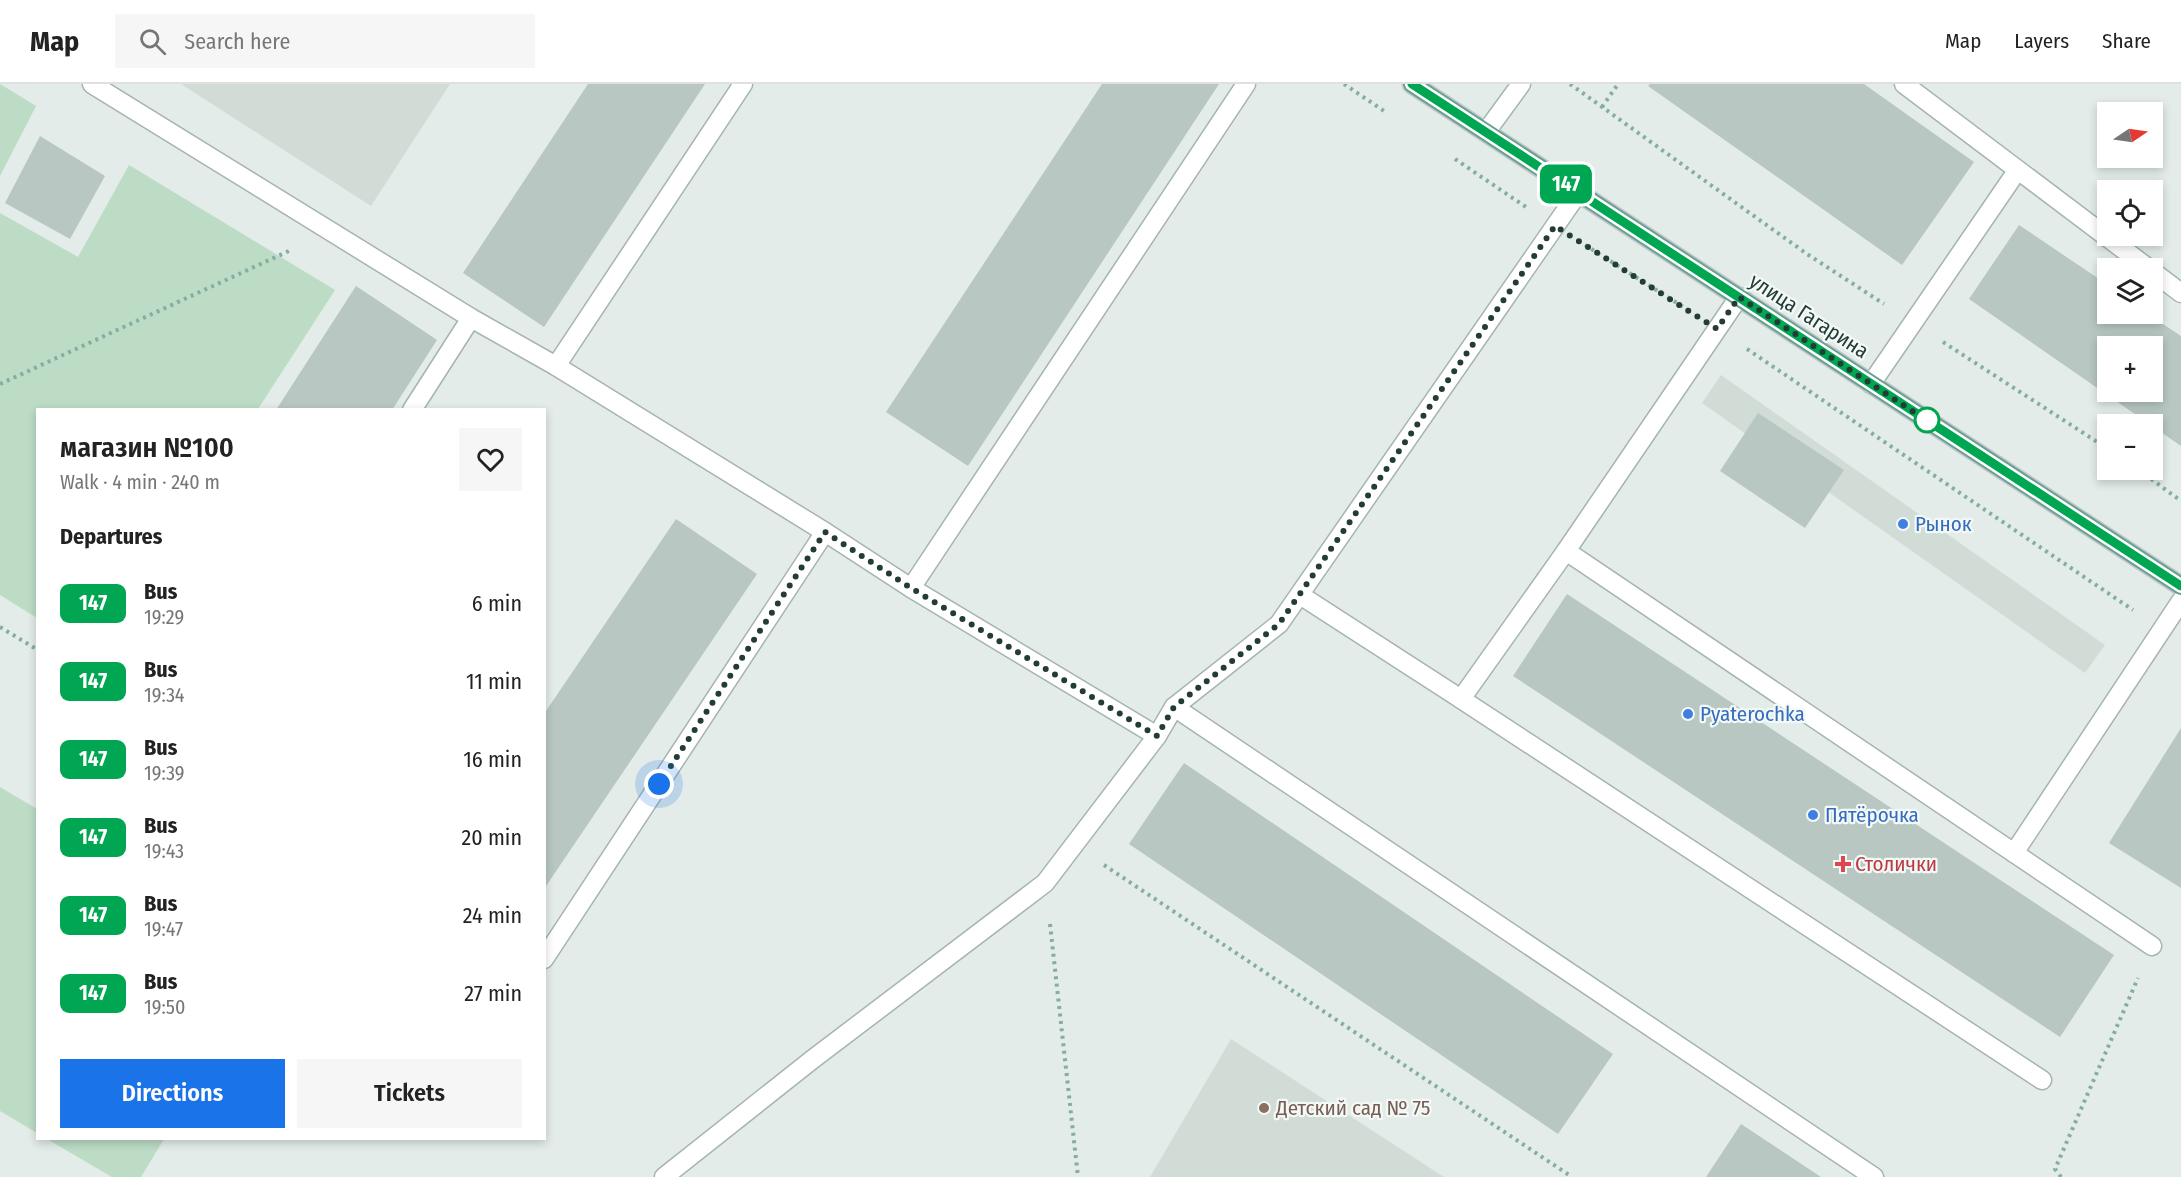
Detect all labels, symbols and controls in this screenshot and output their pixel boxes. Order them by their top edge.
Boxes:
search box [115,14,535,68]
text: Map [30,25,79,58]
icon: search [136,25,169,58]
text: Search here [184,28,290,55]
text: Map [1945,28,1981,54]
text: Layers [2014,28,2069,54]
text: Share [2102,28,2151,54]
north arrow [2097,102,2163,168]
map controls [2097,102,2163,480]
line badge: 147 [1532,164,1600,204]
text: 147 [1552,171,1580,197]
button: locate [2097,180,2163,246]
button: layers [2097,258,2163,324]
street label: улица Гагарина [1744,268,1874,364]
button: + [2097,336,2163,402]
unlabelled marker [1914,407,1940,433]
button: − [2097,414,2163,480]
button: heart [459,428,522,491]
text: магазин №100 [60,431,234,464]
text: Walk · 4 min · 240 m [60,470,220,494]
place label: Рынок [1915,511,1972,537]
marker: Рынок [1896,517,1910,531]
text: Departures [60,523,162,550]
text: Bus [144,578,177,605]
text: 147 [79,590,107,616]
text: 6 min [472,590,522,617]
text: 19:29 [144,605,184,629]
text: Bus [144,656,177,683]
text: 147 [79,668,107,694]
text: 11 min [466,668,522,695]
text: 19:34 [144,683,185,707]
place label: Pyaterochka [1700,701,1805,727]
marker: Pyaterochka [1681,707,1695,721]
text: Bus [144,734,177,761]
text: 147 [79,746,107,772]
text: 16 min [463,746,522,773]
text: 19:39 [144,761,184,785]
your location [644,769,674,799]
place label: Пятёрочка [1825,802,1919,828]
marker: Пятёрочка [1806,808,1820,822]
text: Bus [144,812,177,839]
text: 147 [79,824,107,850]
text: 20 min [462,824,522,851]
text: 19:43 [144,839,184,863]
place label: Столички [1855,851,1937,877]
marker: Столички [1836,857,1850,871]
text: Bus [144,890,177,917]
text: 147 [79,902,107,928]
text: 24 min [463,902,522,929]
text: 19:47 [144,917,183,941]
text: Bus [144,968,177,995]
text: 147 [79,980,107,1006]
text: 27 min [464,980,522,1007]
text: 19:50 [144,995,185,1019]
button: Directions [60,1059,285,1128]
button: Tickets [297,1059,522,1128]
place label: Детский сад № 75 [1275,1095,1430,1121]
marker: Детский сад № 75 [1257,1101,1271,1115]

